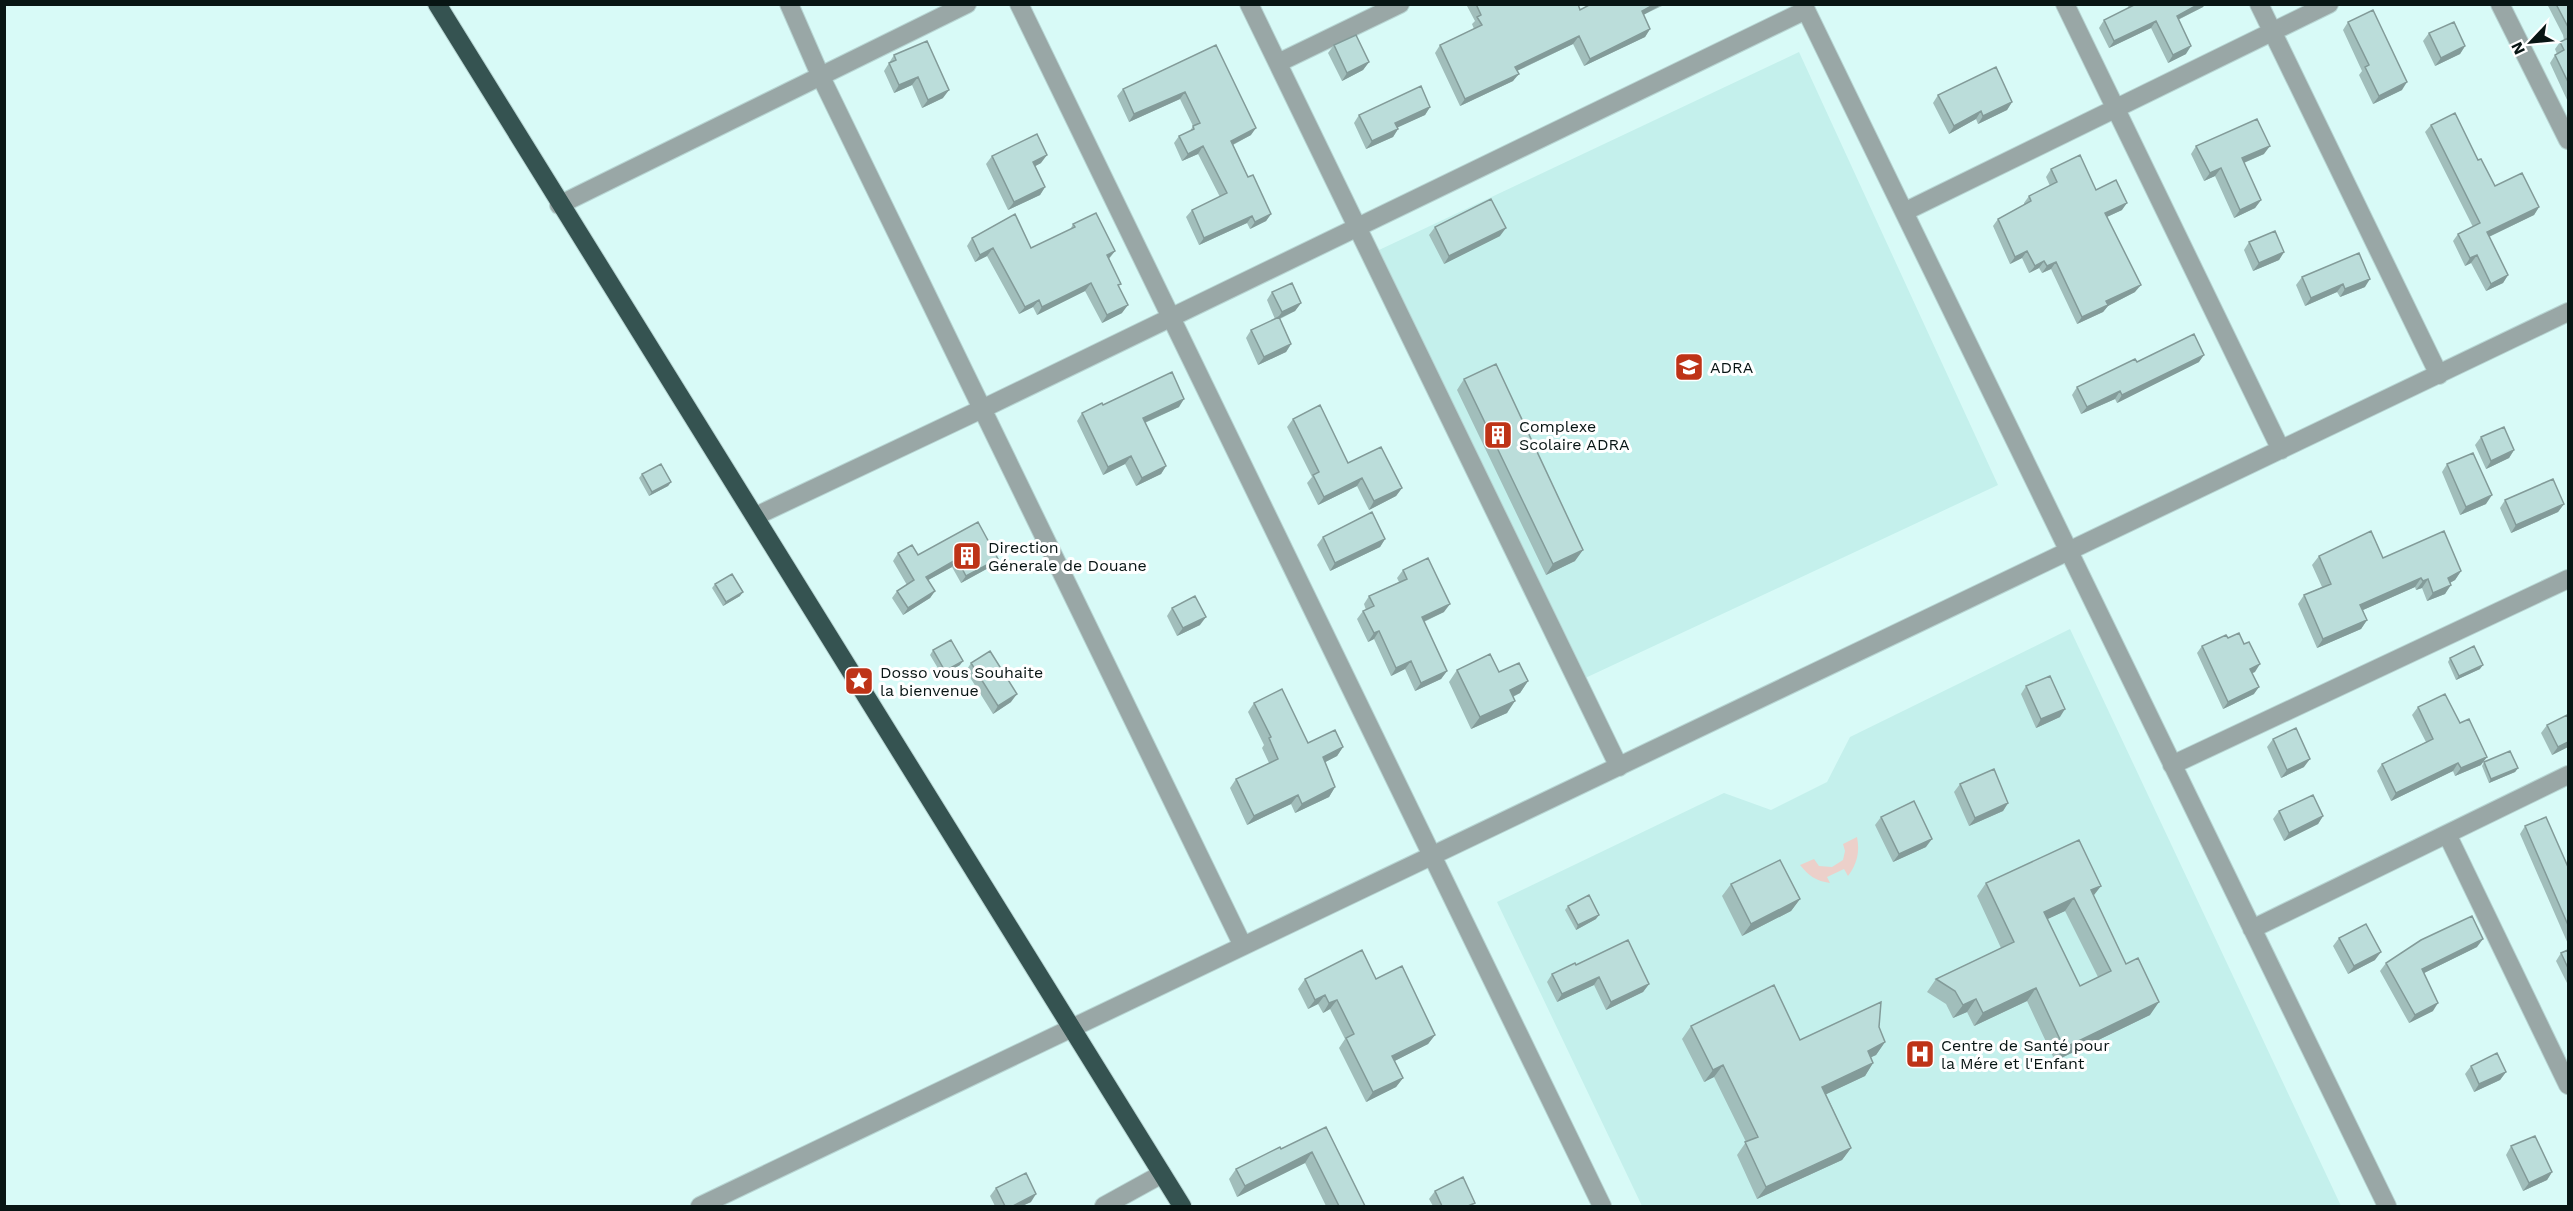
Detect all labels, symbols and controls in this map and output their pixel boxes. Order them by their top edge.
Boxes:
north arrow [2501,12,2561,72]
text: N [2507,39,2529,58]
school or university icon: ADRA [1673,351,1705,383]
place label: ADRA [1710,358,1754,377]
place label: Complexe Scolaire ADRA [1519,417,1630,454]
building icon: Complexe Scolaire ADRA [1482,419,1514,451]
place label: Direction Génerale de Douane [988,538,1147,575]
building icon: Direction Génerale de Douane [951,540,983,572]
place label: Dosso vous Souhaite la bienvenue [880,663,1043,700]
place icon: Dosso vous Souhaite la bienvenue [843,665,875,697]
place label: Centre de Santé pour la Mére et l'Enfant [1941,1036,2110,1073]
hospital icon: Centre de Santé pour la Mére et l'Enfant [1904,1038,1936,1070]

